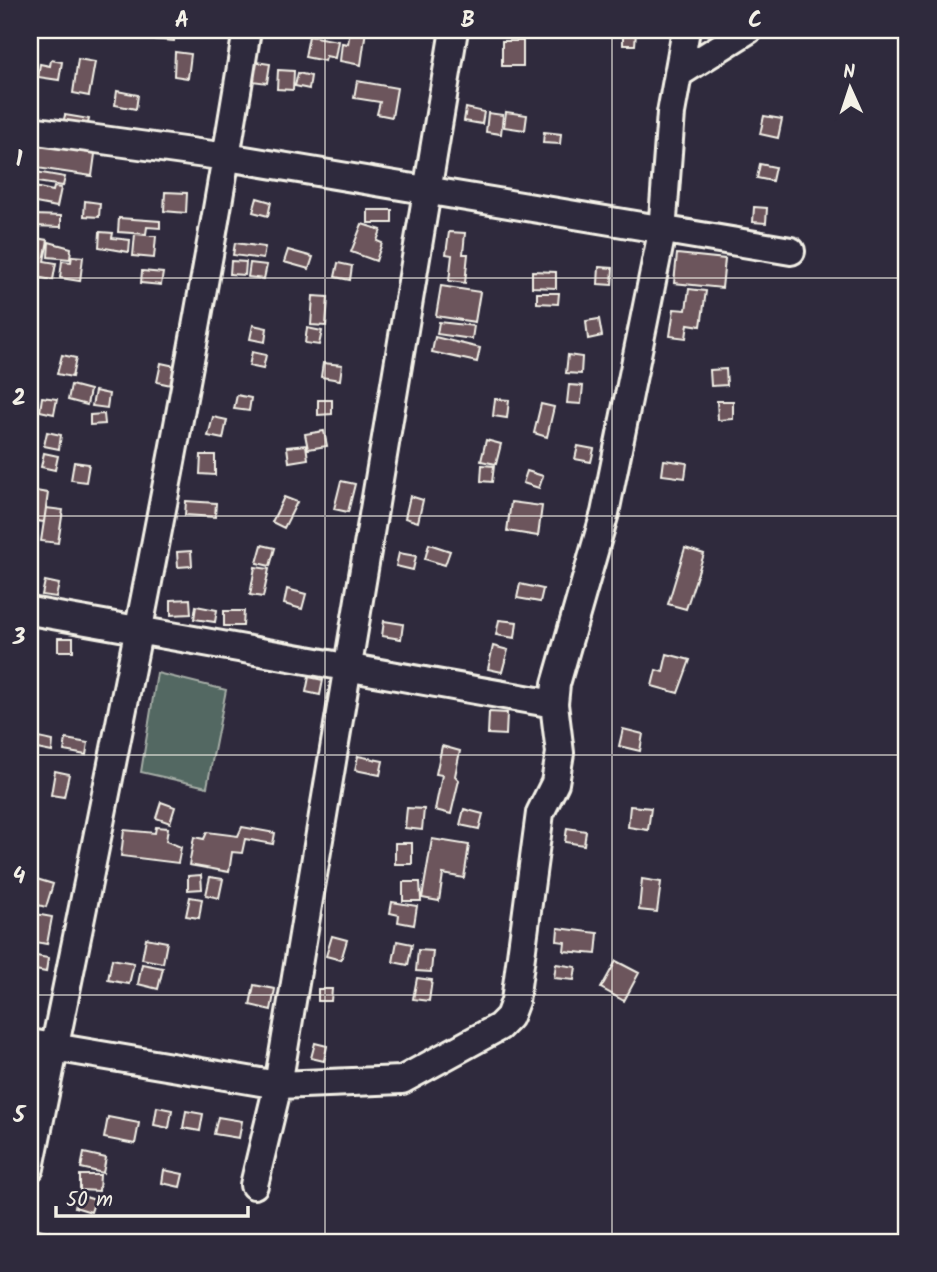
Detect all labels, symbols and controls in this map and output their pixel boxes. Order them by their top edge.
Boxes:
text: A [175,3,189,39]
text: B [461,3,475,39]
text: C [748,3,762,39]
north arrow [814,52,884,122]
text: N [842,58,856,88]
text: 1 [16,142,23,178]
text: 2 [12,381,26,417]
text: 3 [12,620,26,656]
text: 4 [13,859,26,895]
text: 5 [12,1098,27,1134]
scale bar [56,1174,248,1218]
text: 50 m [66,1184,113,1217]

